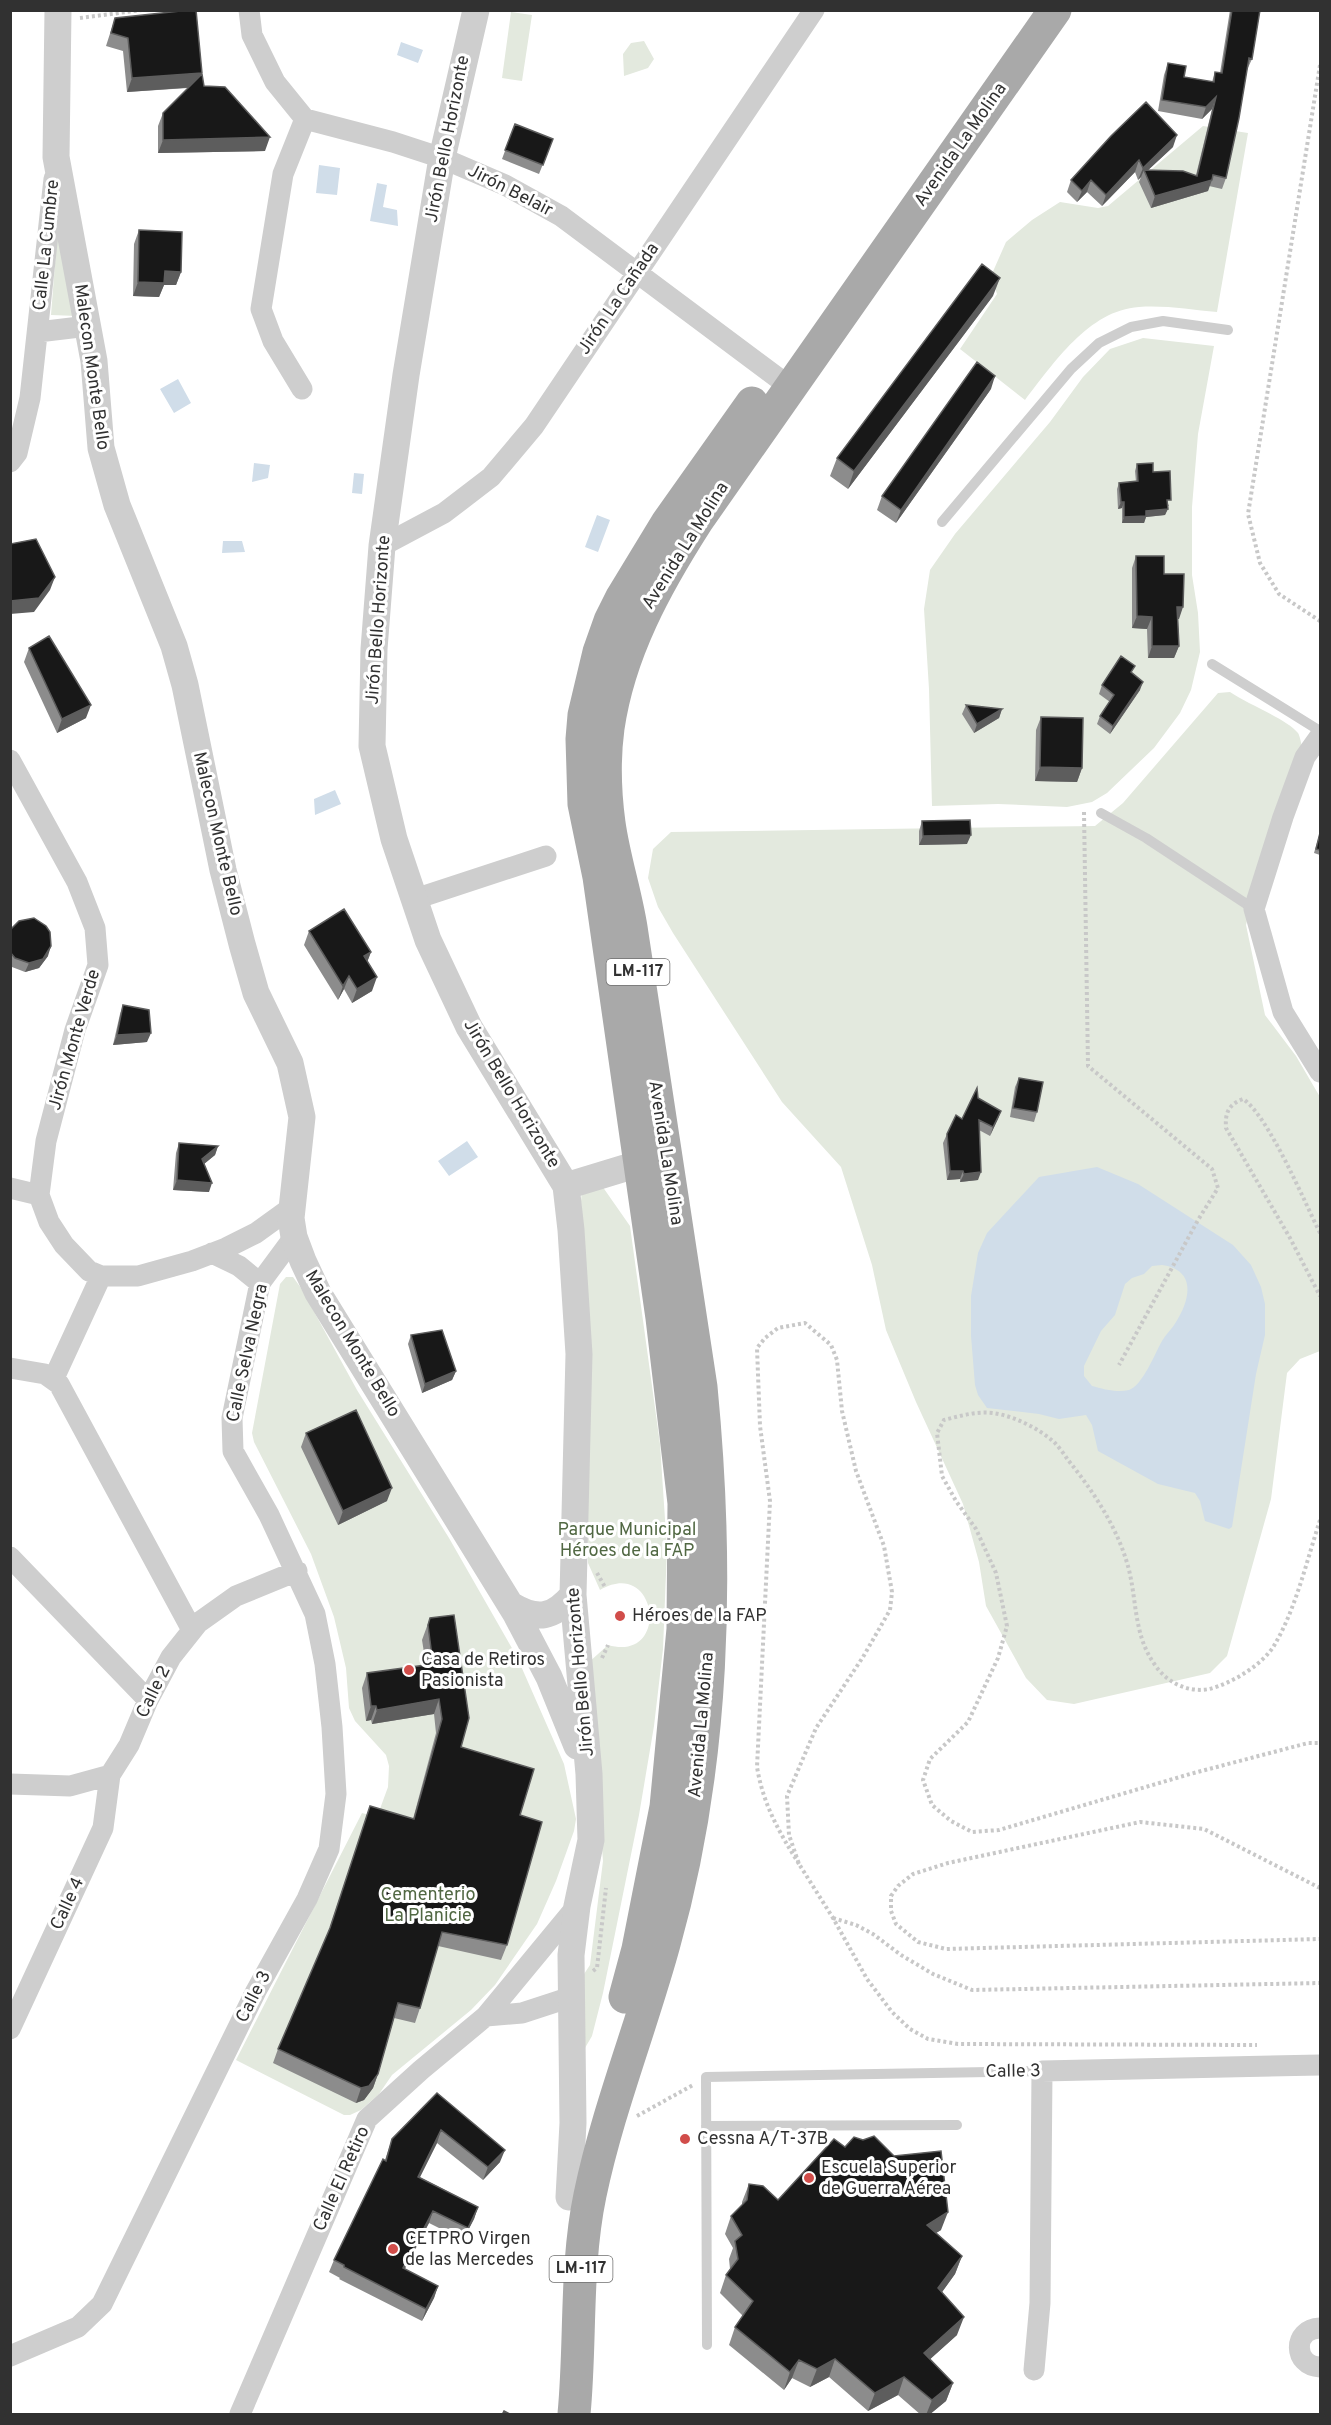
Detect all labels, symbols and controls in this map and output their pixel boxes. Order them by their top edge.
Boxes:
street label: Jirón Bello Horizonte [421,53,475,225]
street label: Avenida La Molina [910,79,1012,211]
street label: Jirón Belair [463,160,557,222]
street label: Calle La Cumbre [29,178,65,312]
street label: Jirón La Cañada [573,239,665,359]
street label: Malecon Monte Bello [68,282,114,452]
street label: Avenida La Molina [638,478,734,614]
street label: Jirón Bello Horizonte [362,534,396,706]
street label: Malecon Monte Bello [187,750,247,918]
road number: LM-117 [606,959,670,985]
street label: Jirón Monte Verde [44,967,106,1113]
street label: Jirón Bello Horizonte [457,1015,565,1173]
street label: Avenida La Molina [642,1079,688,1227]
street label: Malecon Monte Bello [299,1266,405,1422]
street label: Calle Selva Negra [222,1282,274,1424]
park label: Parque Municipal Héroes de la FAP [558,1519,696,1563]
street label: Jirón Bello Horizonte [562,1586,600,1758]
place label: Héroes de la FAP [632,1605,767,1628]
marker: Héroes de la FAP [613,1609,627,1623]
place label: Casa de Retiros Pasionista [421,1649,545,1693]
street label: Avenida La Molina [684,1651,720,1799]
street label: Calle 2 [132,1662,176,1722]
marker: Casa de Retiros Pasionista [402,1663,416,1677]
street label: Calle 4 [46,1874,90,1934]
park label: Cementerio La Planicie [381,1884,475,1928]
street label: Calle 3 [231,1967,277,2027]
street label: Calle 3 [985,2060,1041,2084]
street label: Calle El Retiro [309,2123,375,2235]
place label: Cessna A/T-37B [697,2128,828,2151]
marker: Cessna A/T-37B [678,2132,692,2146]
place label: Escuela Superior de Guerra Aérea [821,2157,957,2201]
marker: Escuela Superior de Guerra Aérea [802,2171,816,2185]
place label: CETPRO Virgen de las Mercedes [405,2228,534,2272]
marker: CETPRO Virgen de las Mercedes [386,2242,400,2256]
road number: LM-117 [550,2256,612,2282]

